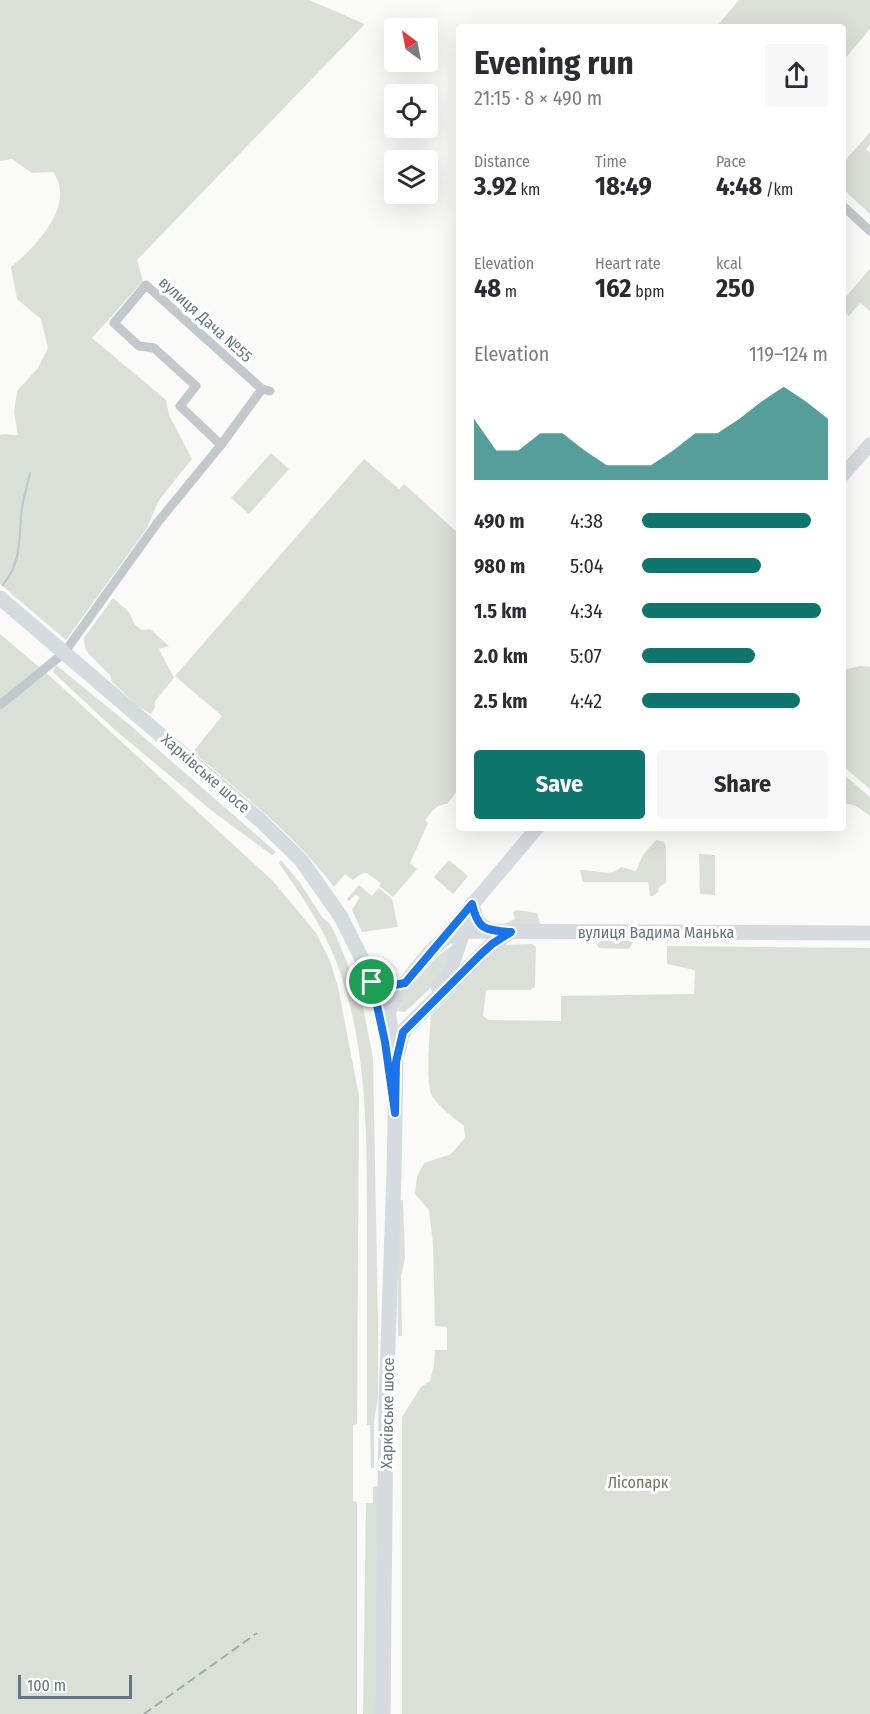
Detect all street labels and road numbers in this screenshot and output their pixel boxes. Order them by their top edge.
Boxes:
street label: вулиця Дача №55 [155,273,256,366]
street label: Харківське шосе [157,730,254,817]
street label: вулиця Вадима Манька [578,923,734,942]
street label: Харківське шосе [377,1357,398,1469]

